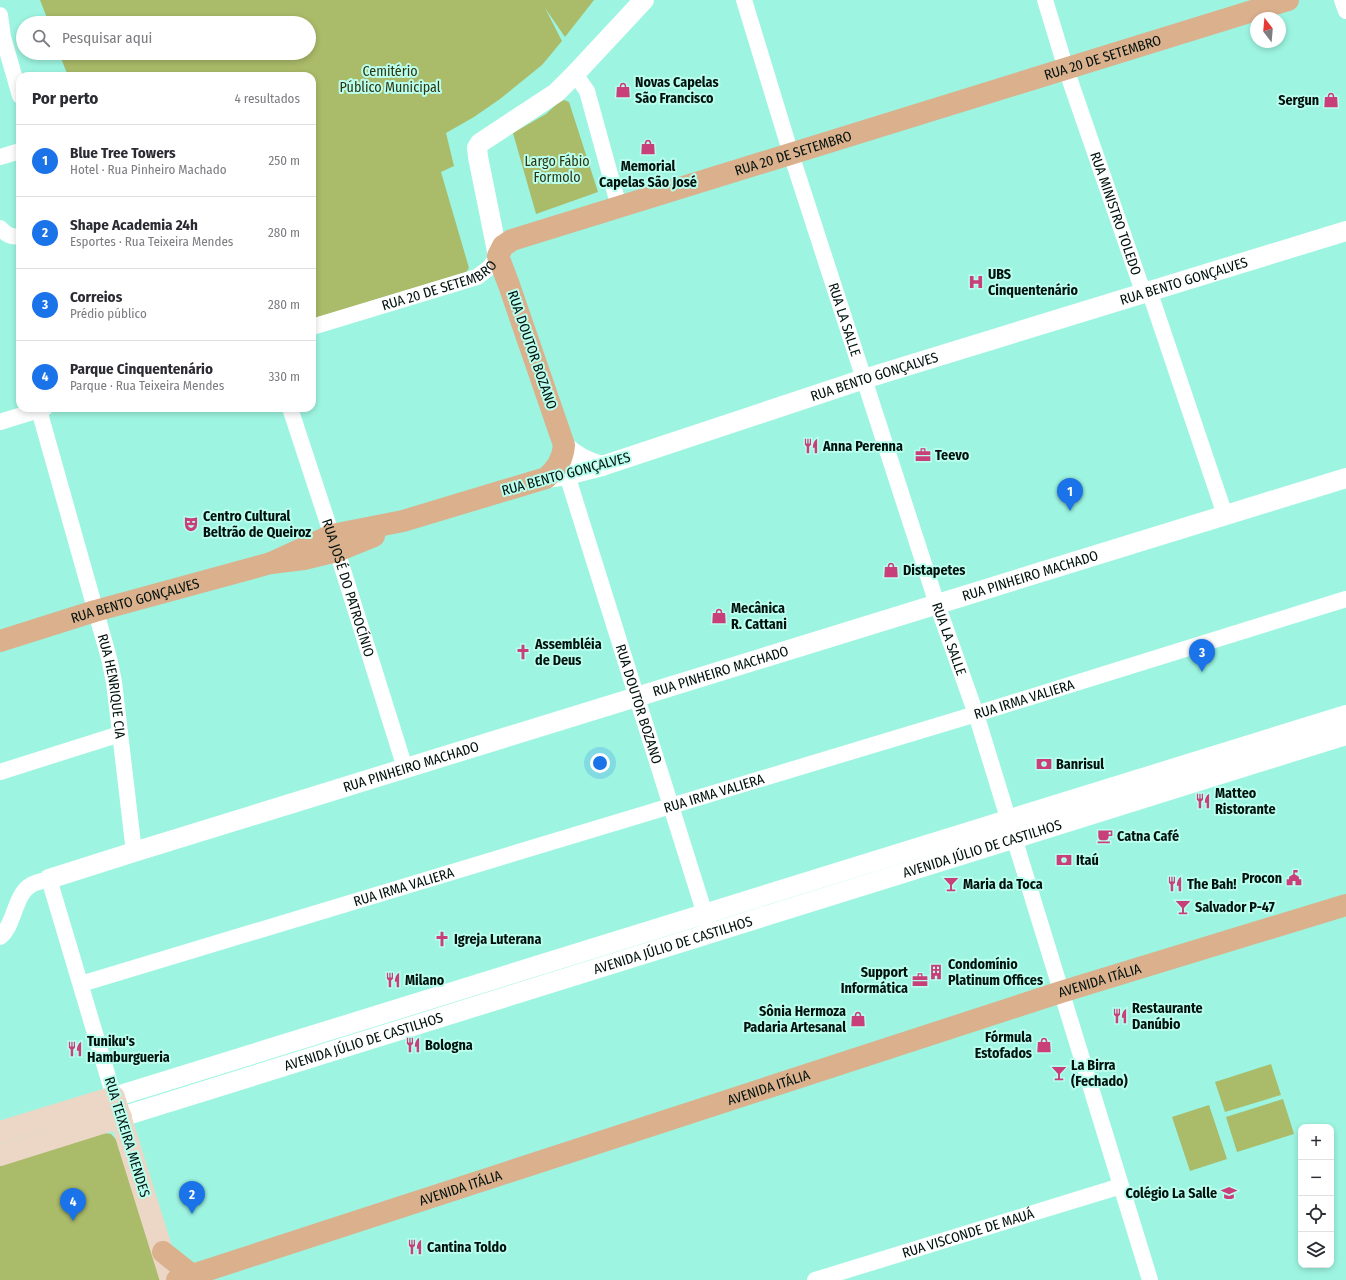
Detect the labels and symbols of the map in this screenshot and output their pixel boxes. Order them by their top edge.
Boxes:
north arrow [1250,12,1286,48]
street label: RUA 20 DE SETEMBRO [1042,31,1163,83]
park label: Cemitério Público Municipal [340,63,441,96]
place label: Novas Capelas São Francisco [635,74,719,107]
shop icon: Novas Capelas São Francisco [614,81,632,99]
shop icon: Sergun [1322,91,1340,109]
place label: Sergun [1278,92,1319,109]
street label: RUA 20 DE SETEMBRO [733,127,854,179]
shop icon: Memorial Capelas São José [639,138,657,156]
street label: RUA MINISTRO TOLEDO [1087,150,1145,278]
park label: Largo Fábio Formolo [524,153,590,186]
place label: Memorial Capelas São José [599,158,697,191]
street label: RUA BENTO GONÇALVES [1118,253,1250,308]
street label: RUA 20 DE SETEMBRO [380,257,500,314]
place label: UBS Cinquentenário [988,266,1078,299]
hospital icon: UBS Cinquentenário [967,273,985,291]
street label: RUA LA SALLE [825,281,865,359]
street label: RUA DOUTOR BOZANO [504,288,560,412]
street label: RUA BENTO GONÇALVES [808,348,940,405]
restaurant icon: Anna Perenna [802,437,820,455]
place label: Anna Perenna [822,438,903,455]
office icon: Teevo [914,446,932,464]
place label: Teevo [935,447,970,464]
street label: RUA BENTO GONÇALVES [500,449,632,499]
pin: 1 [1057,478,1083,511]
place label: Centro Cultural Beltrão de Queiroz [203,508,311,541]
theatre icon: Centro Cultural Beltrão de Queiroz [182,515,200,533]
street label: RUA JOSÉ DO PATROCÍNIO [319,517,378,659]
street label: RUA PINHEIRO MACHADO [960,546,1100,604]
shop icon: Distapetes [882,561,900,579]
place label: Distapetes [903,562,965,579]
street label: RUA BENTO GONÇALVES [69,574,201,627]
place label: Mecânica R. Cattani [731,600,787,633]
street label: RUA LA SALLE [929,600,970,678]
shop icon: Mecânica R. Cattani [710,607,728,625]
street label: RUA HENRIQUE CIA [94,632,129,740]
place label: Assembléia de Deus [534,636,602,669]
pin: 3 [1189,639,1215,672]
street label: RUA DOUTOR BOZANO [612,642,666,766]
street label: RUA PINHEIRO MACHADO [651,642,791,700]
church icon: Assembléia de Deus [514,643,532,661]
street label: RUA IRMA VALIERA [972,675,1077,723]
street label: RUA PINHEIRO MACHADO [341,738,481,795]
your location [590,753,610,773]
bank icon: Banrisul [1035,755,1053,773]
place label: Banrisul [1056,756,1104,773]
street label: RUA IRMA VALIERA [662,770,767,816]
place label: Matteo Ristorante [1215,785,1276,818]
restaurant icon: Matteo Ristorante [1194,792,1212,810]
street label: AVENIDA JÚLIO DE CASTILHOS [901,816,1064,881]
cafe icon: Catna Café [1096,827,1114,845]
place label: Catna Café [1117,828,1179,845]
bank icon: Itaú [1055,851,1073,869]
place label: Itaú [1076,852,1099,869]
street label: RUA IRMA VALIERA [351,863,456,910]
public building icon: Procon [1285,869,1303,887]
place label: Procon [1242,870,1282,887]
bar icon: Maria da Toca [942,875,960,893]
restaurant icon: The Bah! [1166,875,1184,893]
place label: Maria da Toca [963,876,1043,893]
place label: The Bah! [1187,876,1237,893]
bar icon: Salvador P-47 [1174,898,1192,916]
place label: Salvador P-47 [1195,899,1275,916]
street label: AVENIDA JÚLIO DE CASTILHOS [591,912,754,978]
church icon: Igreja Luterana [433,930,451,948]
place label: Igreja Luterana [454,931,541,948]
place label: Condomínio Platinum Offices [948,956,1043,989]
street label: AVENIDA ITÁLIA [1056,959,1144,1001]
building icon: Condomínio Platinum Offices [927,963,945,981]
place label: Support Informática [841,964,909,997]
restaurant icon: Milano [384,971,402,989]
office icon: Support Informática [911,971,929,989]
place label: Milano [405,972,445,989]
place label: Restaurante Danúbio [1132,1000,1203,1033]
place label: Sônia Hermoza Padaria Artesanal [743,1003,846,1036]
restaurant icon: Restaurante Danúbio [1111,1007,1129,1025]
street label: AVENIDA JÚLIO DE CASTILHOS [282,1009,445,1074]
shop icon: Sônia Hermoza Padaria Artesanal [849,1010,867,1028]
place label: Fórmula Estofados [975,1029,1032,1062]
place label: Tuniku's Hamburgueria [87,1033,170,1066]
restaurant icon: Bologna [404,1036,422,1054]
shop icon: Fórmula Estofados [1035,1036,1053,1054]
place label: Bologna [425,1037,473,1054]
restaurant icon: Tuniku's Hamburgueria [66,1040,84,1058]
place label: La Birra (Fechado) [1071,1057,1128,1090]
bar icon: La Birra (Fechado) [1050,1064,1068,1082]
street label: AVENIDA ITÁLIA [725,1066,812,1109]
street label: RUA TEIXEIRA MENDES [101,1075,153,1199]
street label: AVENIDA ITÁLIA [417,1166,504,1209]
pin: 2 [179,1181,205,1214]
school or university icon: Colégio La Salle [1220,1184,1238,1202]
place label: Colégio La Salle [1126,1185,1217,1202]
pin: 4 [60,1188,86,1221]
street label: RUA VISCONDE DE MAUÁ [900,1204,1036,1261]
restaurant icon: Cantina Toldo [406,1238,424,1256]
place label: Cantina Toldo [427,1239,507,1256]

